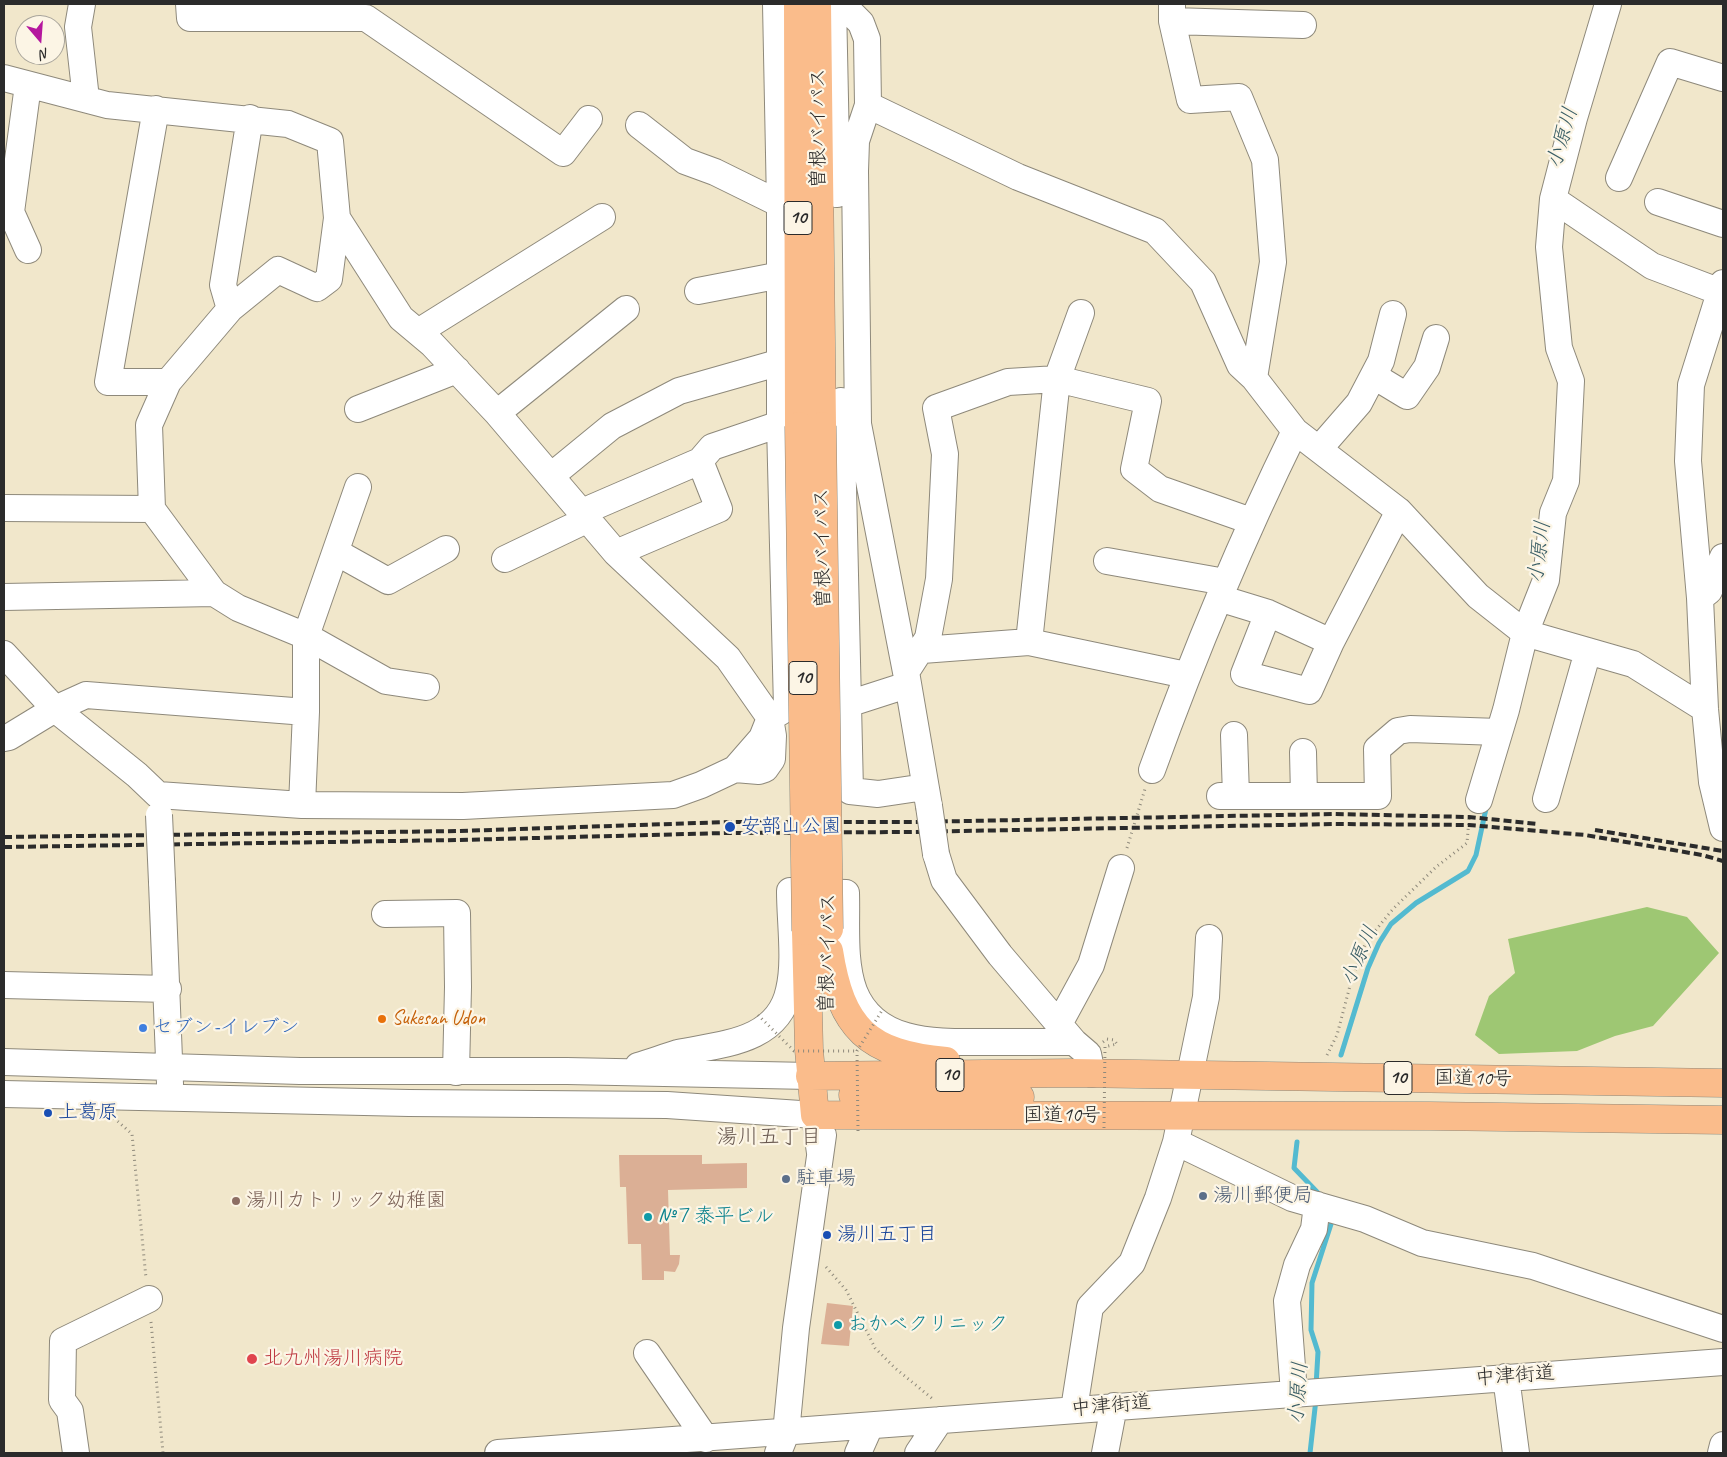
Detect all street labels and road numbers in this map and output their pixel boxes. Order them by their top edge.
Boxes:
street label: 曽根バイパス [807,68,831,188]
road number: 10 [784,202,812,234]
street label: 曽根バイパス [810,488,836,608]
road number: 10 [789,661,817,694]
street label: 曽根バイパス [815,893,841,1013]
road number: 10 [936,1058,964,1092]
road number: 10 [1384,1062,1412,1094]
street label: 国道10号 [1434,1066,1512,1092]
street label: 国道10号 [1023,1104,1101,1128]
street label: 中津街道 [1474,1361,1556,1391]
street label: 中津街道 [1070,1391,1152,1421]

